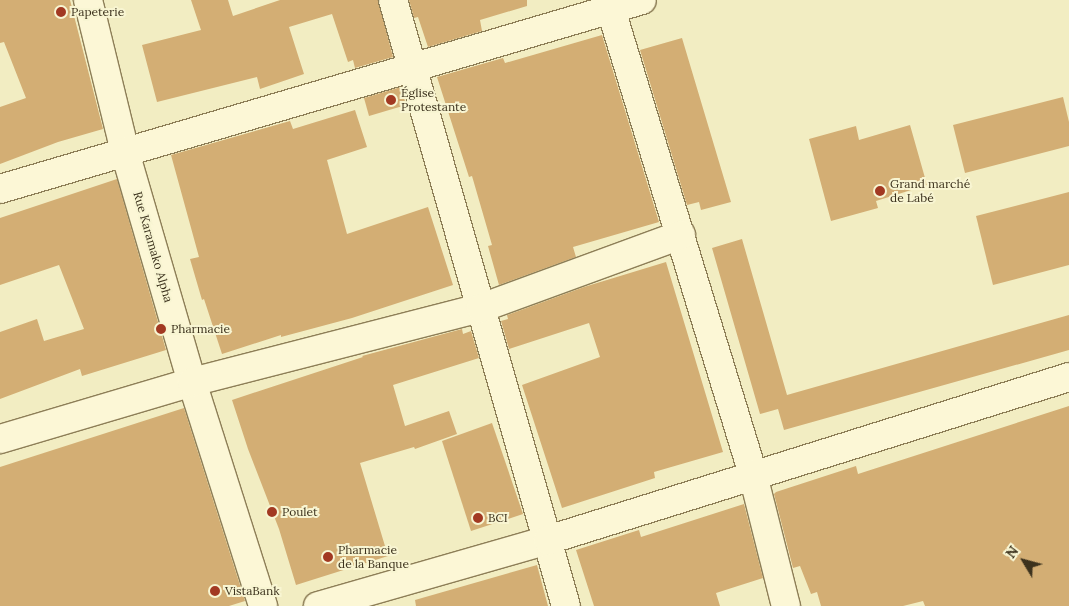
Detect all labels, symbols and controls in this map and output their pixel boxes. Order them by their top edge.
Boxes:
place label: Papeterie [71,5,124,19]
marker: Papeterie [55,6,67,18]
place label: Église Protestante [401,86,466,114]
marker: Église Protestante [385,94,397,106]
place label: Grand marché de Labé [890,177,970,205]
marker: Grand marché de Labé [874,185,886,197]
street label: Rue Karamako Alpha [130,190,176,304]
place label: Pharmacie [171,322,230,336]
marker: Pharmacie [155,323,167,335]
place label: Poulet [282,505,318,519]
marker: Poulet [266,506,278,518]
place label: BCI [488,511,508,525]
marker: BCI [472,512,484,524]
north arrow [999,536,1049,586]
text: N [1002,542,1022,562]
place label: Pharmacie de la Banque [338,543,409,571]
marker: Pharmacie de la Banque [322,551,334,563]
place label: VistaBank [225,584,280,598]
marker: VistaBank [209,585,221,597]

